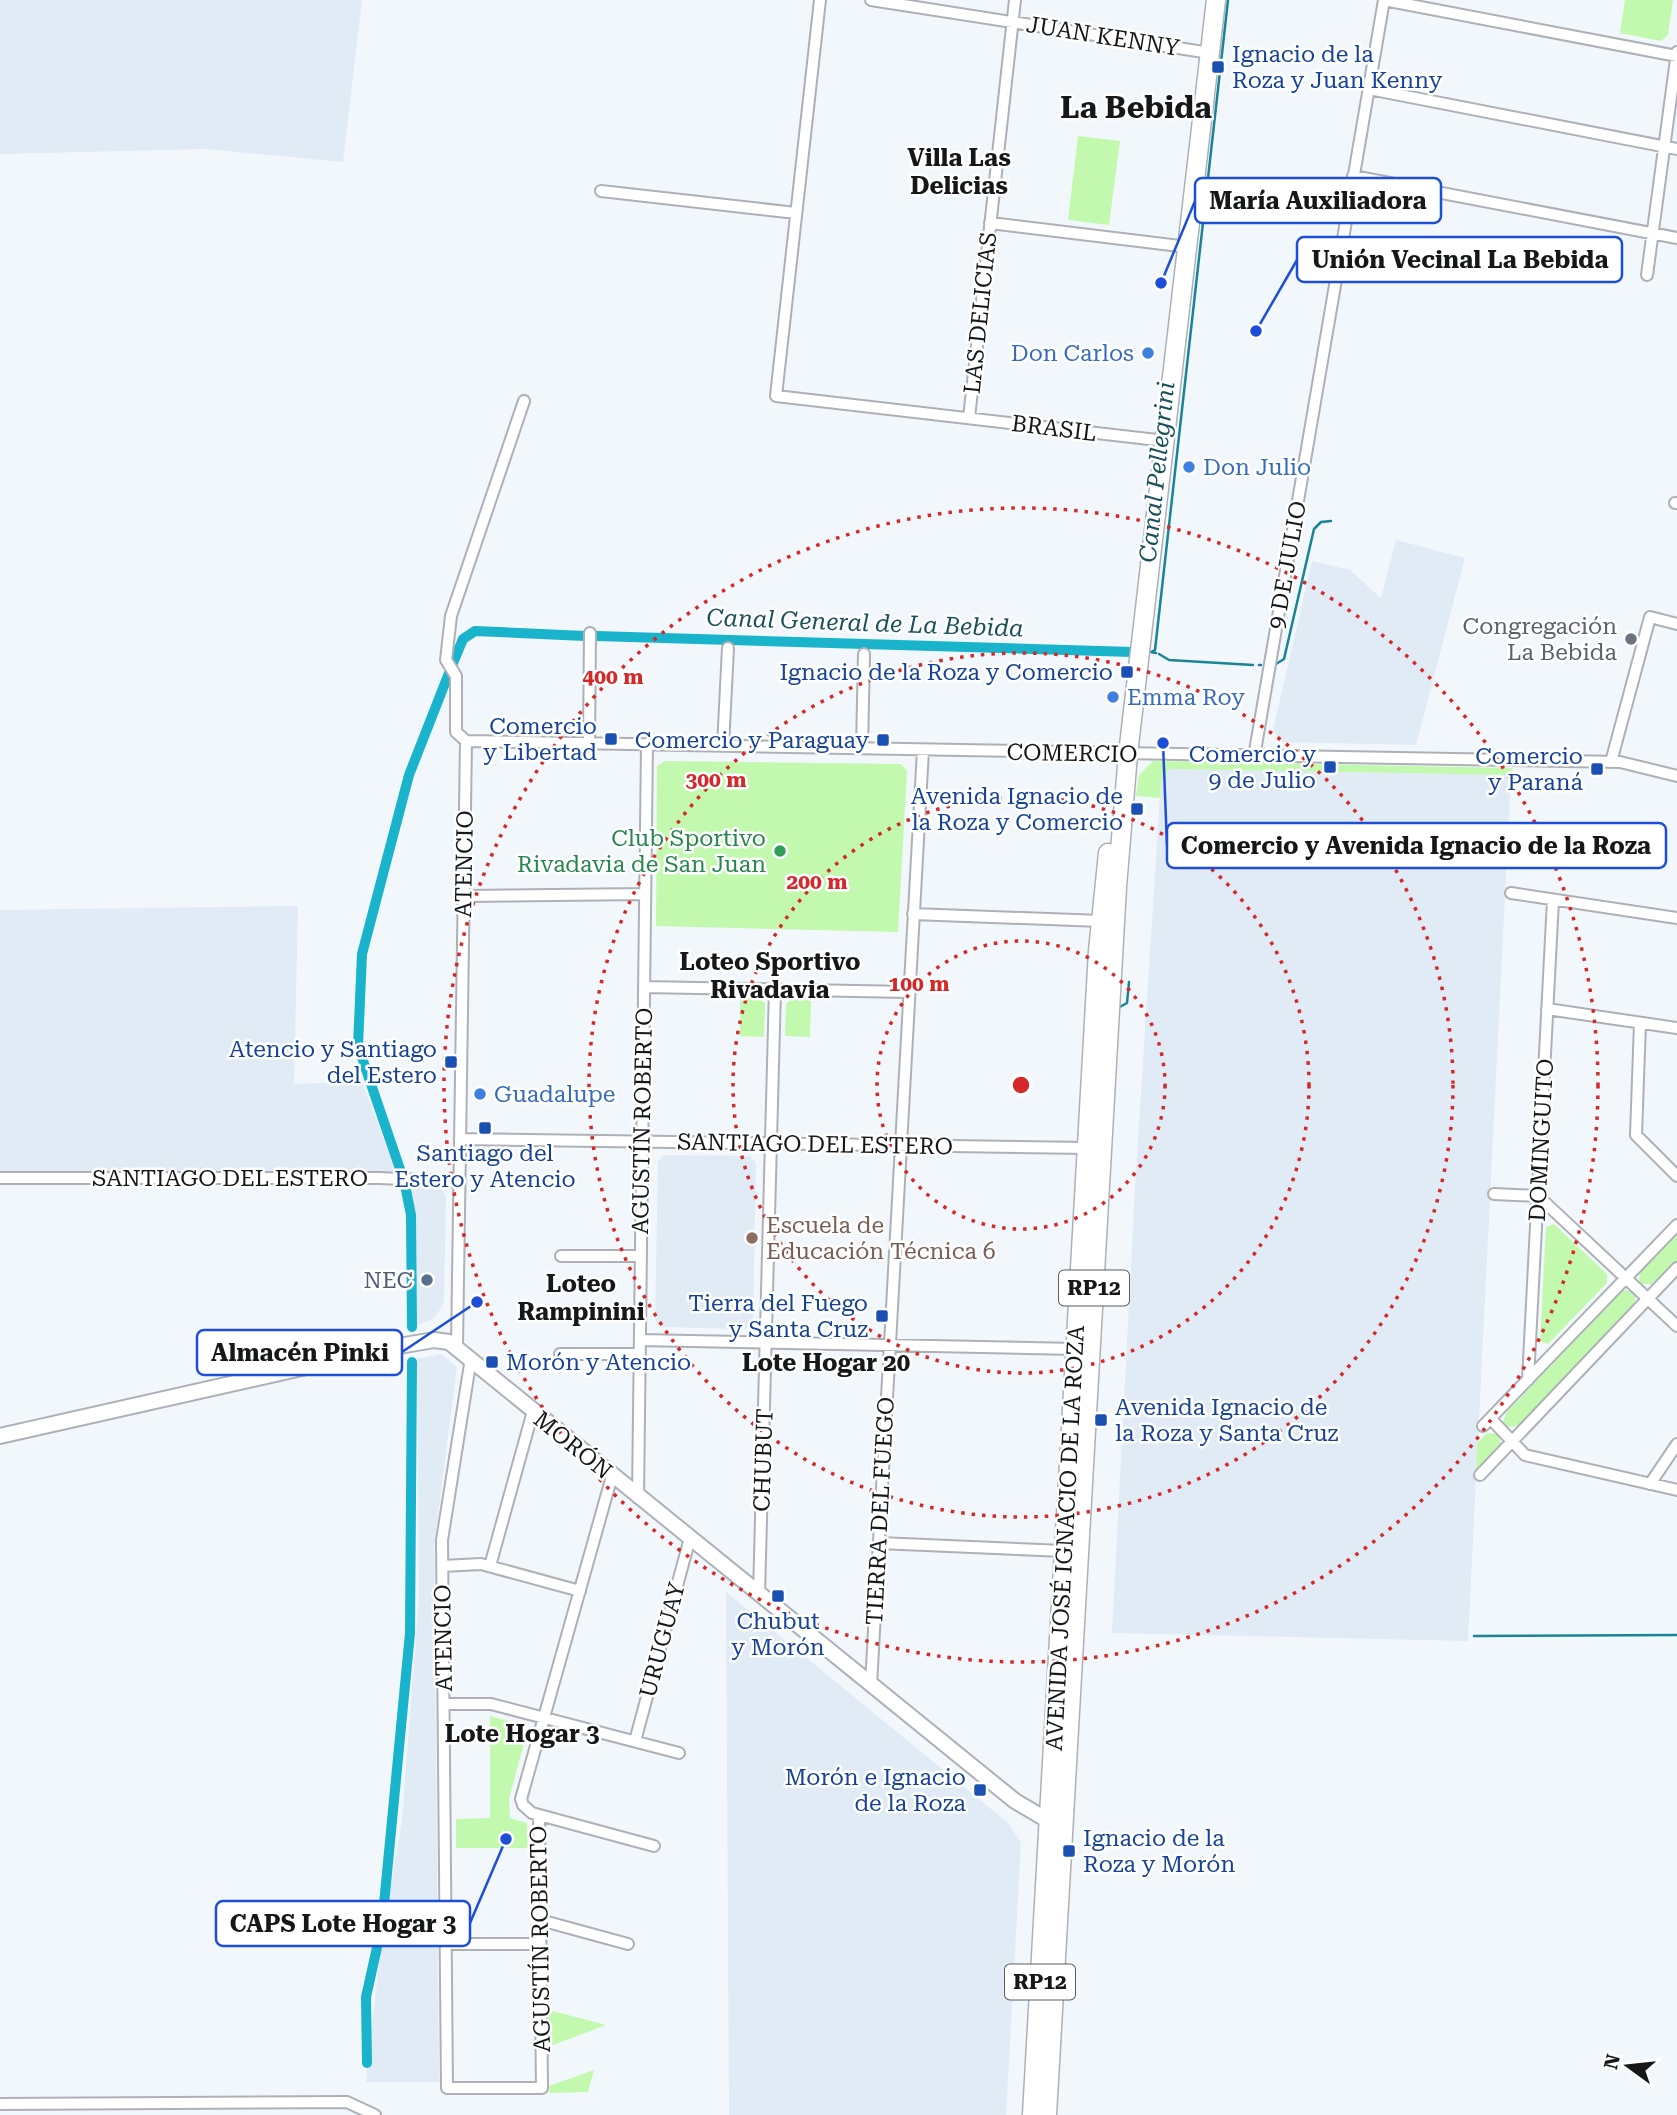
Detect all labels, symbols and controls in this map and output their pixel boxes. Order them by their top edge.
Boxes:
street label: JUAN KENNY [1024,11,1182,62]
place label: Ignacio de la Roza y Juan Kenny [1232,41,1443,94]
marker: Ignacio de la Roza y Juan Kenny [1210,59,1226,75]
district label: La Bebida [1060,90,1212,125]
district label: Villa Las Delicias [907,144,1011,200]
callout: María Auxiliadora [1195,178,1441,223]
text: María Auxiliadora [1209,187,1427,215]
street label: LAS DELICIAS [959,231,1002,395]
callout: Unión Vecinal La Bebida [1297,237,1622,282]
text: Unión Vecinal La Bebida [1312,246,1608,274]
place label: Don Carlos [1011,340,1134,367]
marker: Don Carlos [1140,345,1156,361]
water label: Canal Pellegrini [1134,380,1180,564]
street label: BRASIL [1010,410,1098,447]
place label: Don Julio [1203,454,1311,481]
marker: Don Julio [1181,459,1197,475]
street label: 9 DE JULIO [1263,499,1312,631]
water label: Canal General de La Bebida [706,603,1024,643]
place label: Congregación La Bebida [1463,613,1618,666]
marker: Congregación La Bebida [1623,631,1639,647]
place label: Ignacio de la Roza y Comercio [779,659,1113,686]
marker: Ignacio de la Roza y Comercio [1119,664,1135,680]
text: 400 m [583,665,643,689]
place label: Emma Roy [1127,684,1245,711]
marker: Emma Roy [1105,689,1121,705]
place label: Comercio y Libertad [483,713,597,766]
place label: Comercio y Paraguay [635,727,869,754]
marker: Comercio y Libertad [603,731,619,747]
marker: Comercio y Paraguay [875,732,891,748]
street label: COMERCIO [1006,739,1138,768]
place label: Comercio y 9 de Julio [1189,741,1316,794]
place label: Comercio y Paraná [1475,743,1584,796]
marker: Comercio y 9 de Julio [1322,759,1338,775]
marker: Comercio y Paraná [1589,761,1605,777]
text: 300 m [686,768,746,792]
place label: Avenida Ignacio de la Roza y Comercio [911,783,1123,836]
marker: Avenida Ignacio de la Roza y Comercio [1129,801,1145,817]
street label: ATENCIO [450,810,479,918]
callout: Comercio y Avenida Ignacio de la Roza [1167,823,1666,868]
place label: Club Sportivo Rivadavia de San Juan [517,825,766,878]
text: Comercio y Avenida Ignacio de la Roza [1181,832,1651,860]
marker: Club Sportivo Rivadavia de San Juan [772,843,788,859]
text: 200 m [787,870,847,894]
district label: Loteo Sportivo Rivadavia [679,948,861,1004]
text: 100 m [889,972,949,996]
street label: AGUSTÍN ROBERTO [627,1007,658,1235]
place label: Atencio y Santiago del Estero [229,1036,437,1089]
marker: Atencio y Santiago del Estero [443,1054,459,1070]
street label: DOMINGUITO [1524,1058,1559,1222]
centre of rings [1009,1073,1033,1097]
place label: Guadalupe [494,1081,615,1108]
marker: Guadalupe [472,1086,488,1102]
marker: Santiago del Estero y Atencio [477,1120,493,1136]
street label: SANTIAGO DEL ESTERO [677,1129,953,1160]
place label: Santiago del Estero y Atencio [394,1140,576,1193]
street label: SANTIAGO DEL ESTERO [92,1165,368,1192]
place label: Escuela de Educación Técnica 6 [766,1212,996,1265]
marker: Escuela de Educación Técnica 6 [744,1230,760,1246]
place label: NEC [364,1267,413,1294]
district label: Loteo Rampinini [517,1270,645,1326]
road number: RP12 [1059,1270,1129,1306]
marker: NEC [419,1272,435,1288]
place label: Tierra del Fuego y Santa Cruz [688,1290,868,1343]
marker: Tierra del Fuego y Santa Cruz [874,1308,890,1324]
street label: AVENIDA JOSÉ IGNACIO DE LA ROZA [1041,1325,1090,1751]
callout: Almacén Pinki [197,1330,402,1375]
text: Almacén Pinki [211,1339,389,1367]
place label: Morón y Atencio [506,1349,691,1376]
district label: Lote Hogar 20 [742,1349,910,1377]
marker: Morón y Atencio [484,1354,500,1370]
place label: Avenida Ignacio de la Roza y Santa Cruz [1115,1394,1339,1447]
street label: TIERRA DEL FUEGO [861,1396,900,1626]
street label: MORÓN [528,1405,618,1485]
street label: CHUBUT [748,1408,779,1512]
marker: Avenida Ignacio de la Roza y Santa Cruz [1093,1412,1109,1428]
street label: URUGUAY [634,1579,691,1701]
street label: ATENCIO [429,1584,458,1692]
marker: Chubut y Morón [770,1588,786,1604]
place label: Chubut y Morón [731,1608,825,1661]
district label: Lote Hogar 3 [445,1720,599,1748]
place label: Morón e Ignacio de la Roza [785,1764,967,1817]
marker: Morón e Ignacio de la Roza [972,1782,988,1798]
street label: AGUSTÍN ROBERTO [525,1825,556,2053]
place label: Ignacio de la Roza y Morón [1083,1825,1235,1878]
marker: Ignacio de la Roza y Morón [1061,1843,1077,1859]
callout: CAPS Lote Hogar 3 [216,1901,470,1946]
text: CAPS Lote Hogar 3 [230,1910,456,1938]
road number: RP12 [1005,1965,1075,2000]
north arrow [1593,2031,1663,2101]
text: N [1599,2051,1625,2072]

